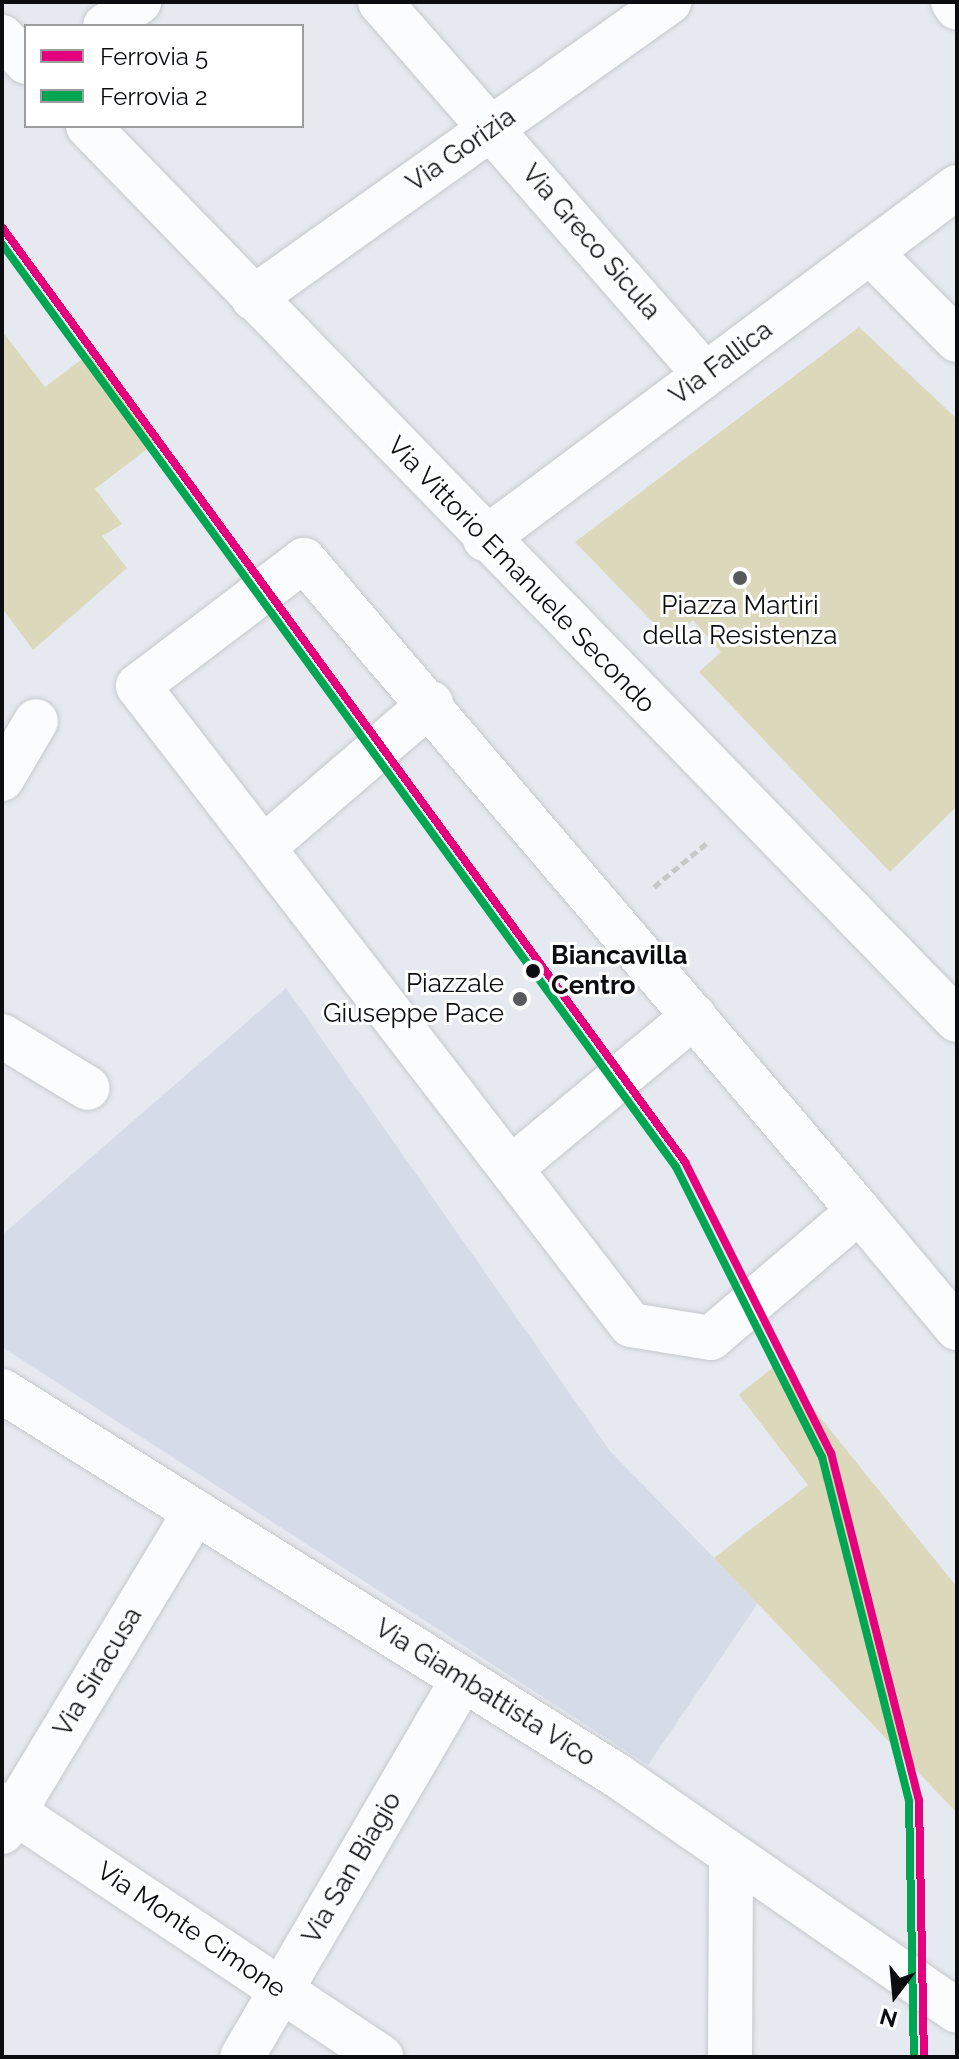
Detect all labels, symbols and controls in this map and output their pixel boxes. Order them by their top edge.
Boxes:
legend [24,24,304,128]
text: Ferrovia 5 [100,42,208,71]
text: Ferrovia 2 [100,82,207,111]
street label: Via Gorizia [401,101,521,199]
street label: Via Greco Sicula [515,158,667,326]
street label: Via Fallica [664,314,778,412]
street label: Via Vittorio Emanuele Secondo [380,430,662,720]
marker: Piazza Martiri della Resistenza [731,569,749,587]
place label: Piazza Martiri della Resistenza [643,590,837,652]
place label: Biancavilla Centro [551,940,687,1002]
marker: Biancavilla Centro [522,960,544,982]
place label: Piazzale Giuseppe Pace [323,968,504,1030]
marker: Piazzale Giuseppe Pace [511,990,529,1008]
street label: Via Siracusa [47,1602,149,1742]
street label: Via Giambattista Vico [369,1612,601,1774]
street label: Via San Biagio [296,1786,408,1950]
street label: Via Monte Cimone [91,1855,291,2005]
north arrow [855,1955,935,2035]
text: N [877,2003,900,2033]

